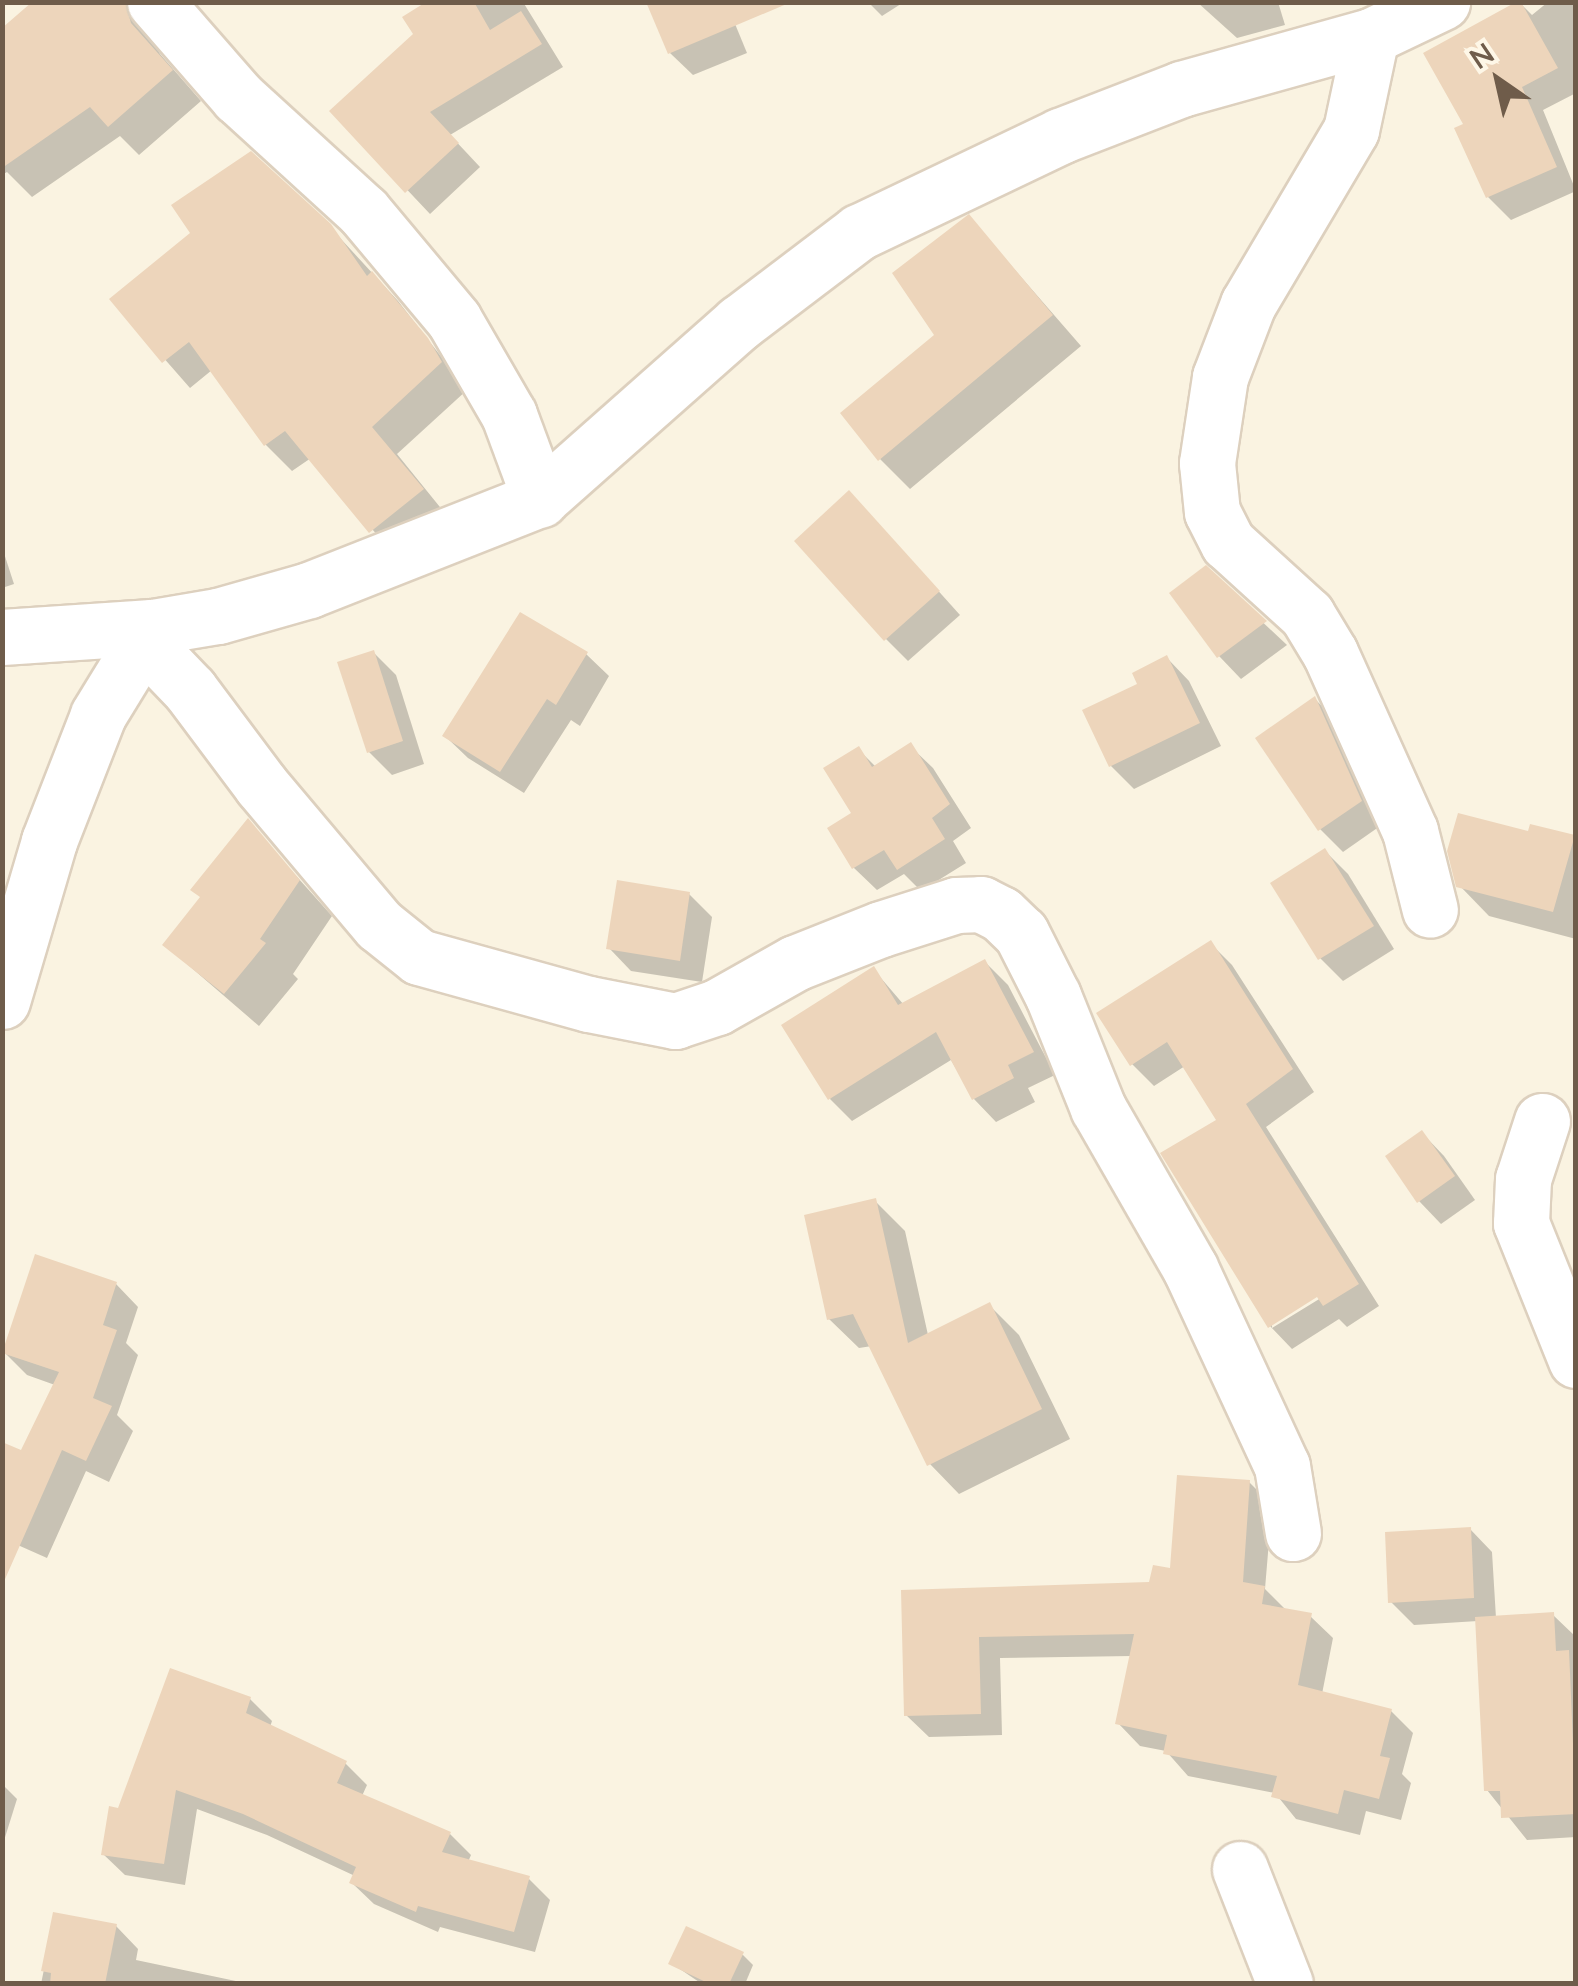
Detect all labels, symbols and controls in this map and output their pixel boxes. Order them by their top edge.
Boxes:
north arrow [1448,30,1548,130]
text: N [1463,35,1500,75]

